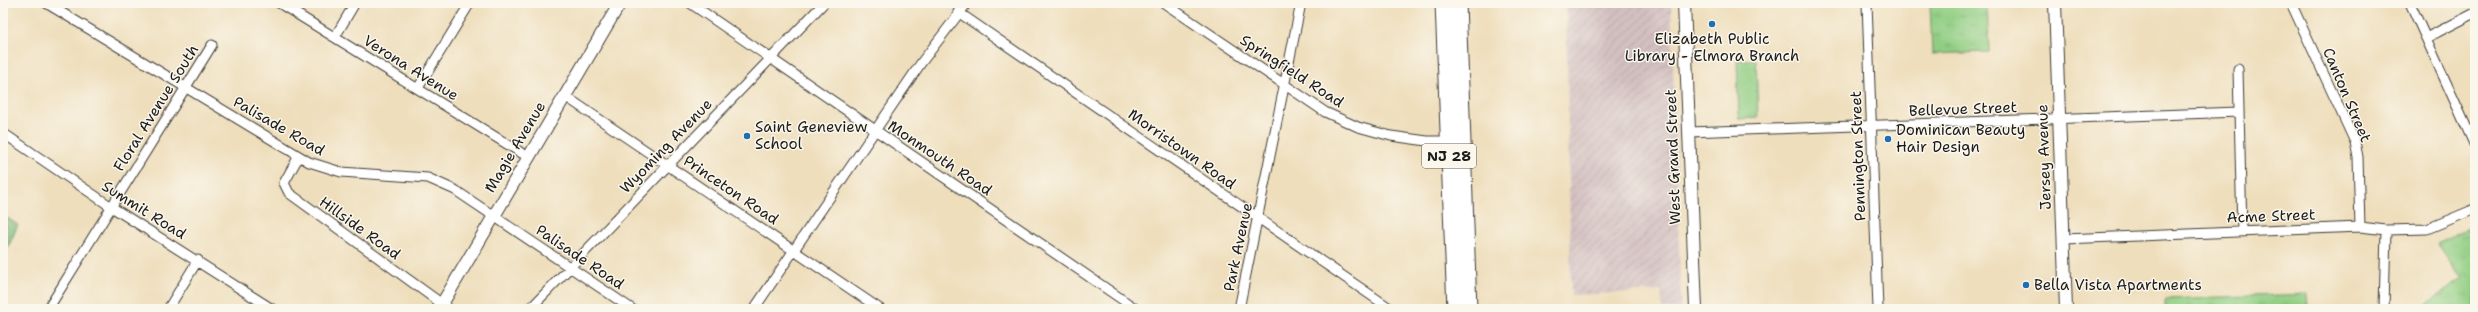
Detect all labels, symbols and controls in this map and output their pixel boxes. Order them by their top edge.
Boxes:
marker: Elizabeth Public Library - Elmora Branch [1707,19,1717,29]
place label: Elizabeth Public Library - Elmora Branch [1625,29,1799,66]
street label: Springfield Road [1236,30,1348,112]
street label: Verona Avenue [359,31,463,105]
street label: Floral Avenue South [109,41,203,175]
street label: Canton Street [2318,45,2376,145]
street label: West Grand Street [1661,89,1685,225]
street label: Pennington Street [1846,91,1870,221]
street label: Palisade Road [230,92,329,161]
street label: Wyoming Avenue [615,94,717,198]
street label: Bellevue Street [1908,97,2018,121]
street label: Magie Avenue [480,98,550,196]
street label: Morristown Road [1124,104,1240,194]
street label: Jersey Avenue [2032,104,2056,210]
street label: Monmouth Road [884,116,996,201]
place label: Saint Geneview School [755,117,867,154]
place label: Dominican Beauty Hair Design [1896,120,2025,157]
marker: Saint Geneview School [742,131,752,141]
marker: Dominican Beauty Hair Design [1883,134,1893,144]
road number: NJ 28 [1422,144,1476,168]
street label: Princeton Road [679,151,783,230]
street label: Summit Road [98,176,190,244]
street label: Hillside Road [315,192,405,265]
street label: Park Avenue [1219,201,1257,293]
street label: Acme Street [2226,204,2316,228]
street label: Palisade Road [532,220,629,294]
place label: Bella Vista Apartments [2034,275,2202,295]
marker: Bella Vista Apartments [2021,280,2031,290]

